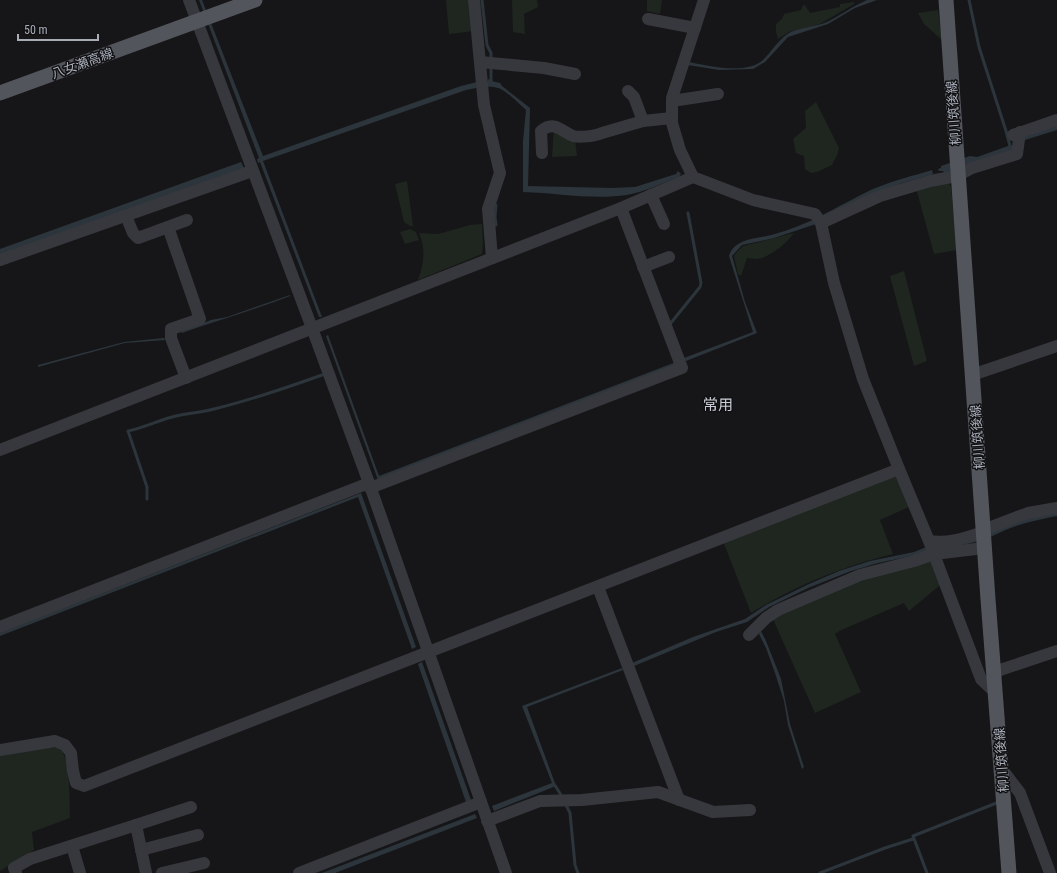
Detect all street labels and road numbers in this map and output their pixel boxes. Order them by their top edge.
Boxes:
street label: 八女瀬高線 [49,45,115,82]
street label: 柳川筑後線 [944,80,963,146]
street label: 柳川筑後線 [968,404,987,470]
street label: 柳川筑後線 [992,727,1011,793]

